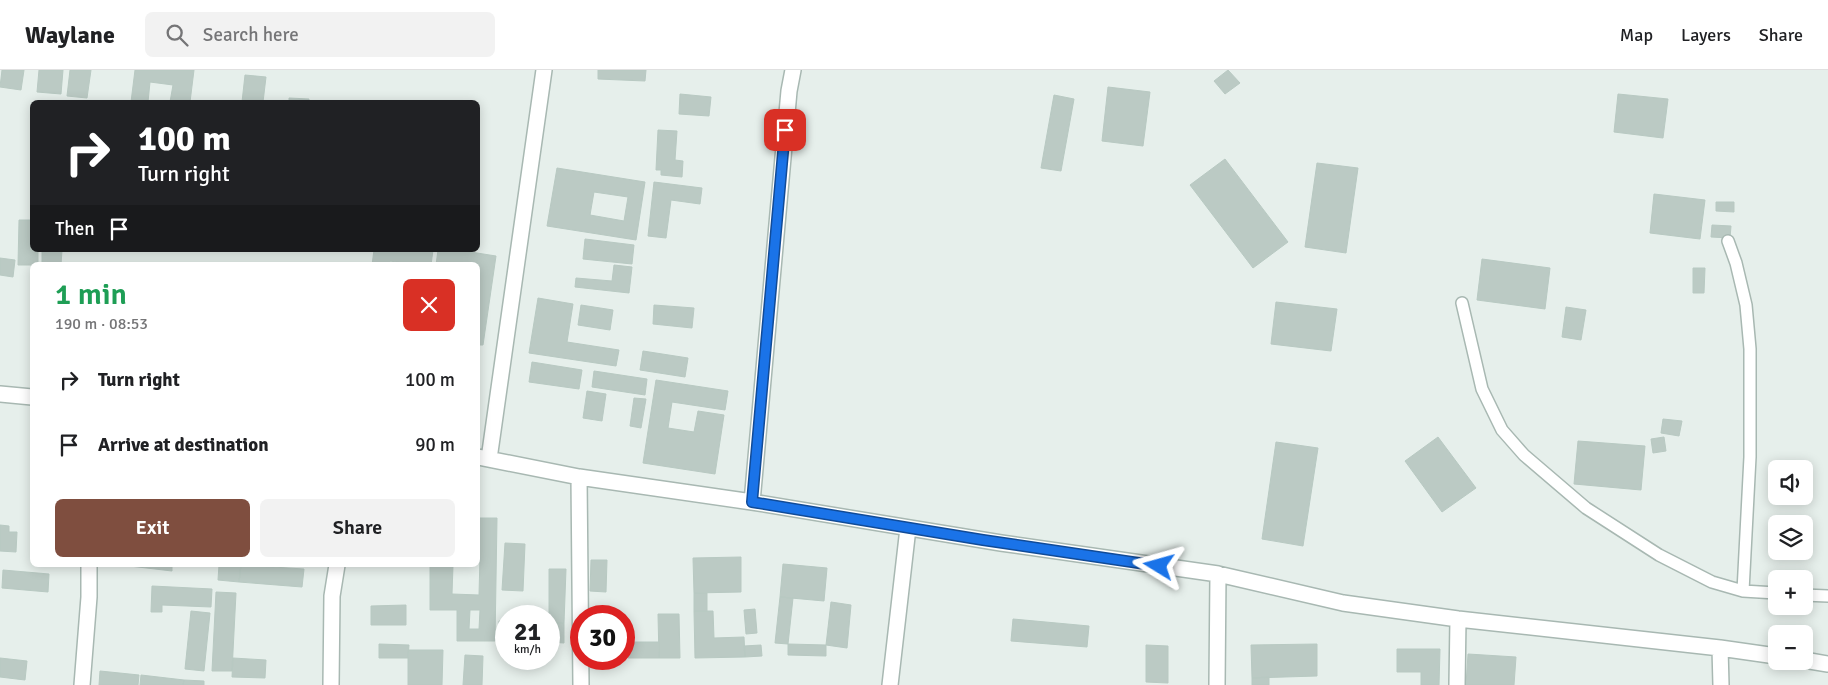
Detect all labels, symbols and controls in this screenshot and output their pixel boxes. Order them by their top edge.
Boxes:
search box [145,12,495,57]
text: Waylane [25,20,115,50]
icon: search [163,21,191,49]
text: Search here [203,23,299,47]
text: Map [1620,24,1653,46]
text: Layers [1681,24,1731,46]
text: Share [1759,24,1803,46]
pin [764,109,806,151]
icon: arrive [771,116,799,144]
text: 100 m [138,117,231,160]
icon: right [55,120,120,185]
text: Turn right [138,160,230,187]
icon: arrive [105,215,133,243]
text: Then [55,217,95,241]
text: 1 min [55,276,127,313]
button: close [403,279,455,331]
text: 190 m · 08:53 [55,314,148,334]
icon: right [55,366,83,394]
text: Turn right [98,368,180,392]
text: 100 m [405,368,455,392]
icon: arrive [55,431,83,459]
text: Arrive at destination [98,433,269,457]
text: 90 m [415,433,455,457]
map controls [1768,460,1813,670]
button: sound [1768,460,1813,505]
button: Exit [55,499,250,557]
button: Share [260,499,455,557]
button: layers [1768,515,1813,560]
position arrow [1132,539,1184,591]
button: + [1768,570,1813,615]
speed limit sign: 30 [570,605,635,670]
text: 21 [514,616,541,647]
button: − [1768,625,1813,670]
text: km/h [514,642,541,657]

